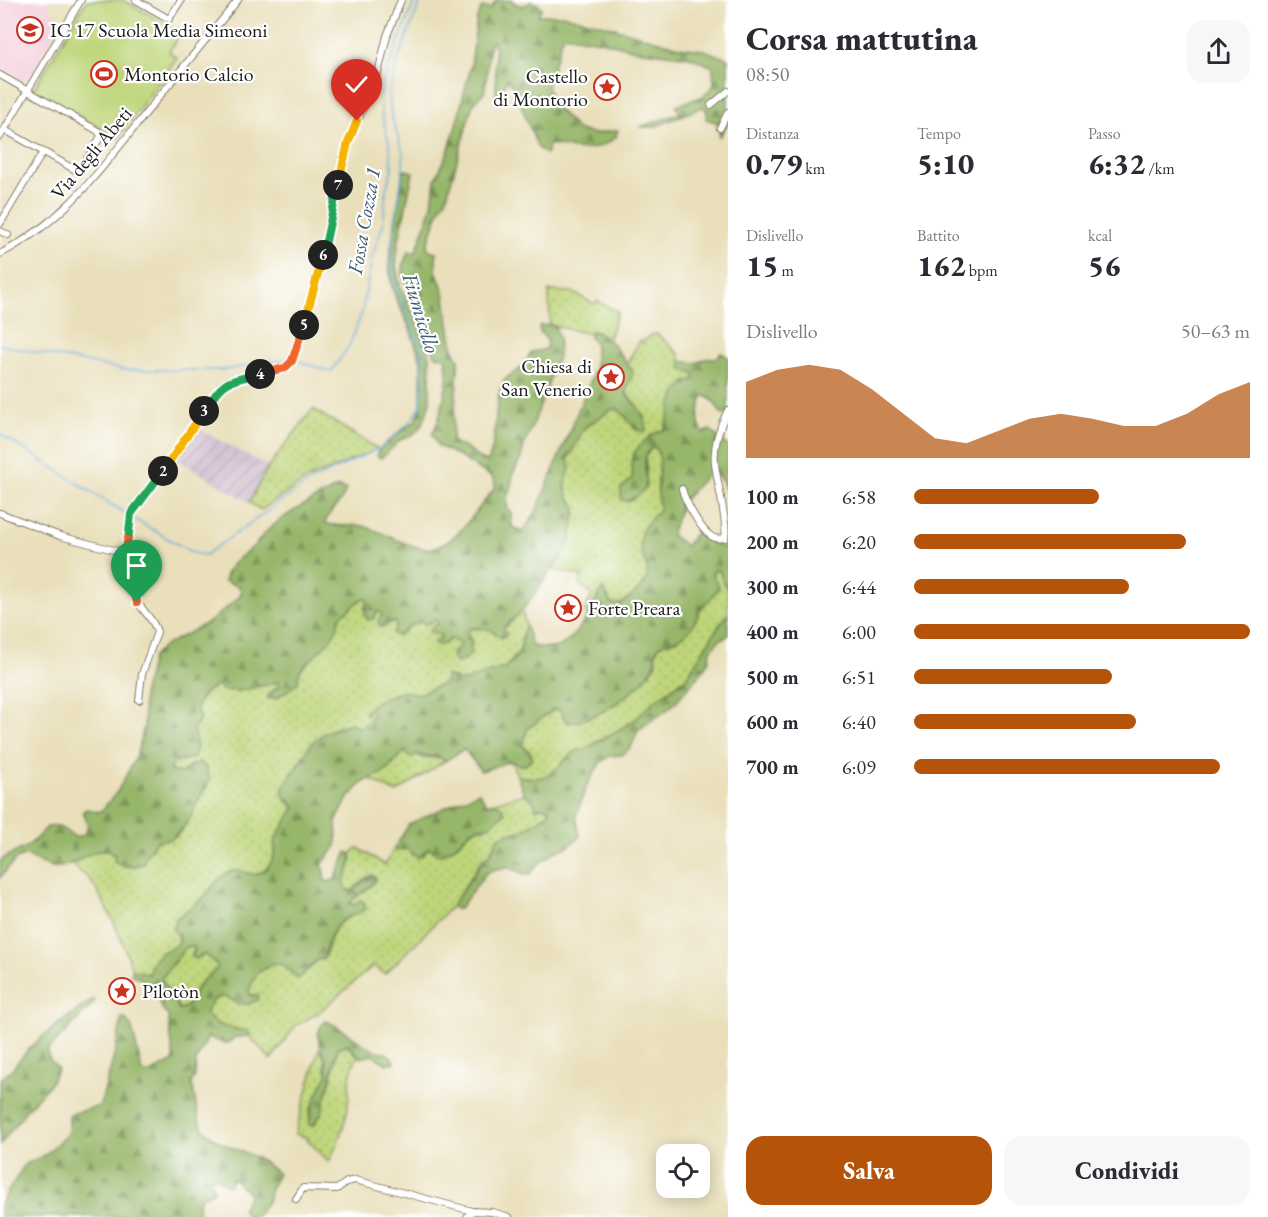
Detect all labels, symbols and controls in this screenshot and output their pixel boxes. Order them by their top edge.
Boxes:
school or university icon: IC 17 Scuola Media Simeoni [15,15,45,45]
place label: IC 17 Scuola Media Simeoni [50,17,268,43]
text: Corsa mattutina [746,17,977,60]
button: share [1187,20,1250,83]
sports icon: Montorio Calcio [89,59,119,89]
pin [331,59,382,121]
place label: Montorio Calcio [124,61,254,87]
text: 08:50 [746,61,789,87]
place label: Castello di Montorio [493,63,588,112]
icon: check [340,68,373,101]
place icon: Castello di Montorio [592,72,622,102]
street label: Via degli Abeti [45,101,137,205]
text: Distanza [746,123,799,144]
text: Tempo [917,123,961,144]
text: Passo [1088,123,1121,144]
text: 0.79 [746,144,802,183]
text: 5:10 [917,144,974,183]
text: 6:32 [1088,144,1145,183]
text: km [802,158,825,179]
text: /km [1145,158,1175,179]
water label: Fossa Cozza 1 [341,166,386,277]
pin: 7 [323,170,353,200]
text: 7 [334,174,342,195]
text: Dislivello [746,225,803,246]
text: Battito [917,225,960,246]
text: kcal [1088,225,1112,246]
pin: 6 [308,240,338,270]
text: 6 [319,244,327,265]
text: 15 [746,246,778,285]
text: 162 [917,246,966,285]
text: 56 [1088,246,1120,285]
text: m [778,260,794,281]
text: bpm [966,260,998,281]
water label: Fiumicello [396,269,446,356]
pin: 5 [289,310,319,340]
text: 5 [300,314,308,335]
text: Dislivello [746,318,818,344]
text: 50–63 m [1181,318,1250,344]
place label: Chiesa di San Venerio [501,353,592,402]
pin: 4 [245,359,275,389]
place icon: Chiesa di San Venerio [596,362,626,392]
text: 4 [256,363,264,384]
pin: 3 [189,396,219,426]
text: 3 [200,400,208,421]
pin: 2 [148,456,178,486]
text: 2 [159,460,167,481]
text: 100 m [746,484,799,510]
text: 6:58 [842,484,876,510]
text: 200 m [746,529,799,555]
text: 6:20 [842,529,876,555]
pin [111,540,162,602]
icon: arrive [120,549,153,582]
text: 300 m [746,574,799,600]
text: 6:44 [842,574,876,600]
place icon: Forte Preara [553,593,583,623]
place label: Forte Preara [588,595,680,621]
text: 400 m [746,619,799,645]
text: 6:00 [842,619,876,645]
text: 500 m [746,664,799,690]
text: 6:51 [842,664,876,690]
text: 600 m [746,709,799,735]
text: 6:40 [842,709,876,735]
text: 700 m [746,754,799,780]
text: 6:09 [842,754,876,780]
place icon: Pilotòn [107,976,137,1006]
place label: Pilotòn [142,978,200,1004]
button: Salva [746,1136,992,1205]
button: Condividi [1004,1136,1250,1205]
map controls [656,1144,710,1198]
button: locate [656,1144,710,1198]

